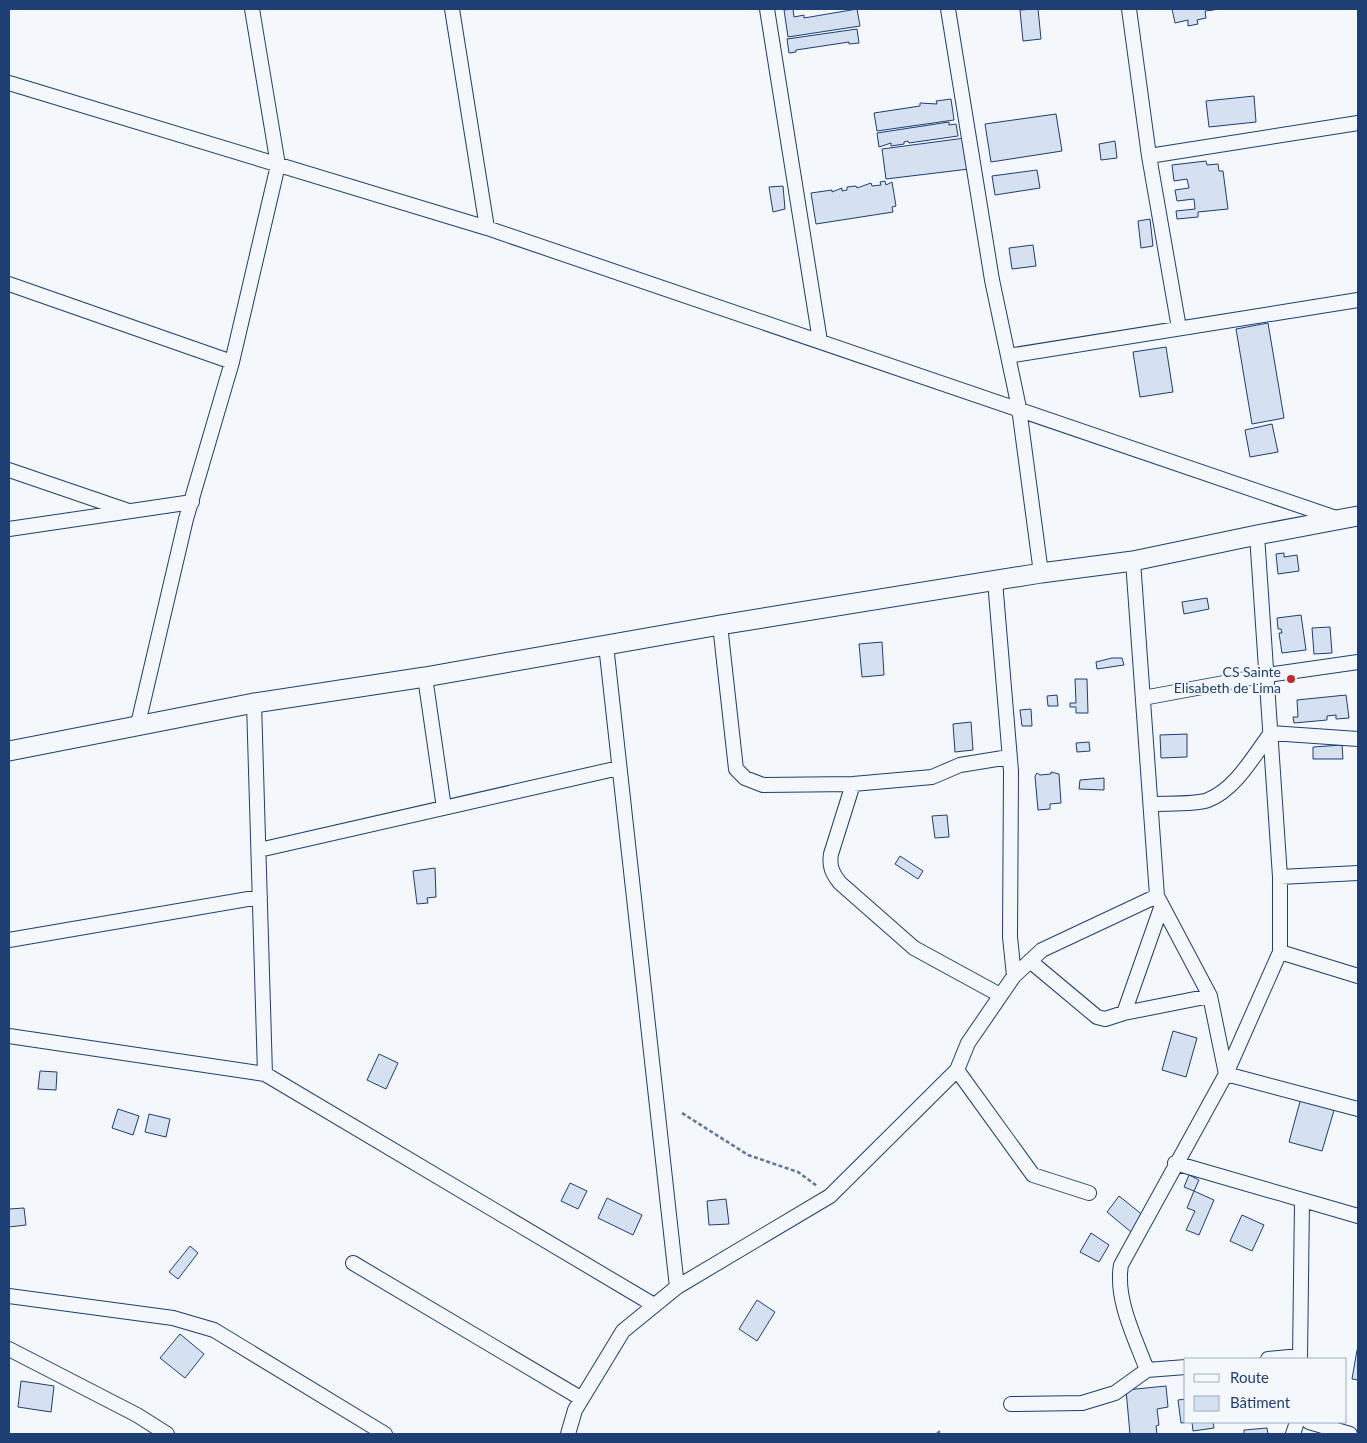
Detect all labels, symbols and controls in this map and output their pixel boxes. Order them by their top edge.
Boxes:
place label: CS Sainte Elisabeth de Lima [1174,663,1281,696]
marker: CS Sainte Elisabeth de Lima [1285,673,1297,685]
legend [1184,1358,1347,1423]
text: Route [1230,1368,1269,1386]
text: Bâtiment [1230,1393,1291,1411]

